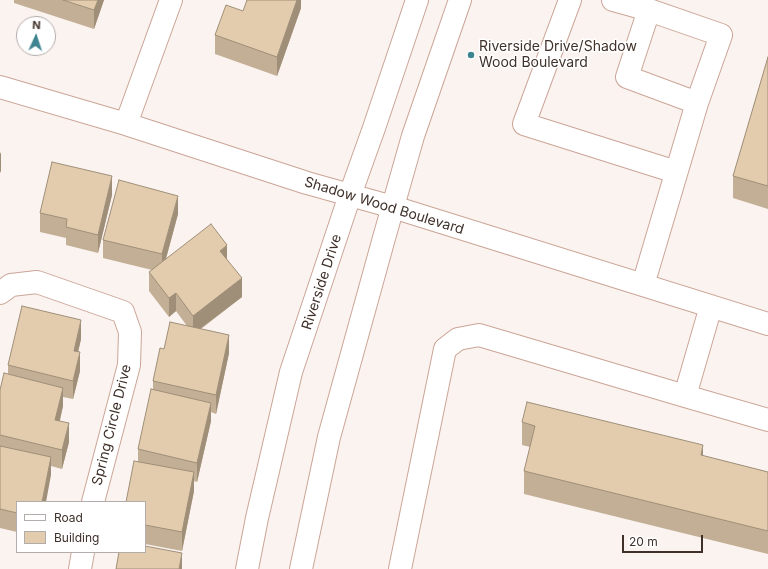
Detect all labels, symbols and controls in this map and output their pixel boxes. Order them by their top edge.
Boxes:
north arrow [16,16,56,56]
text: N [32,18,41,32]
place label: Riverside Drive/Shadow Wood Boulevard [479,39,637,72]
marker: Riverside Drive/Shadow Wood Boulevard [466,50,476,60]
street label: Shadow Wood Boulevard [302,174,466,238]
street label: Riverside Drive [299,232,345,332]
street label: Spring Circle Drive [89,363,135,487]
legend [16,501,146,553]
text: Road [54,510,83,525]
scale bar [624,527,705,553]
text: Building [54,530,99,545]
text: 20 m [629,534,658,549]

